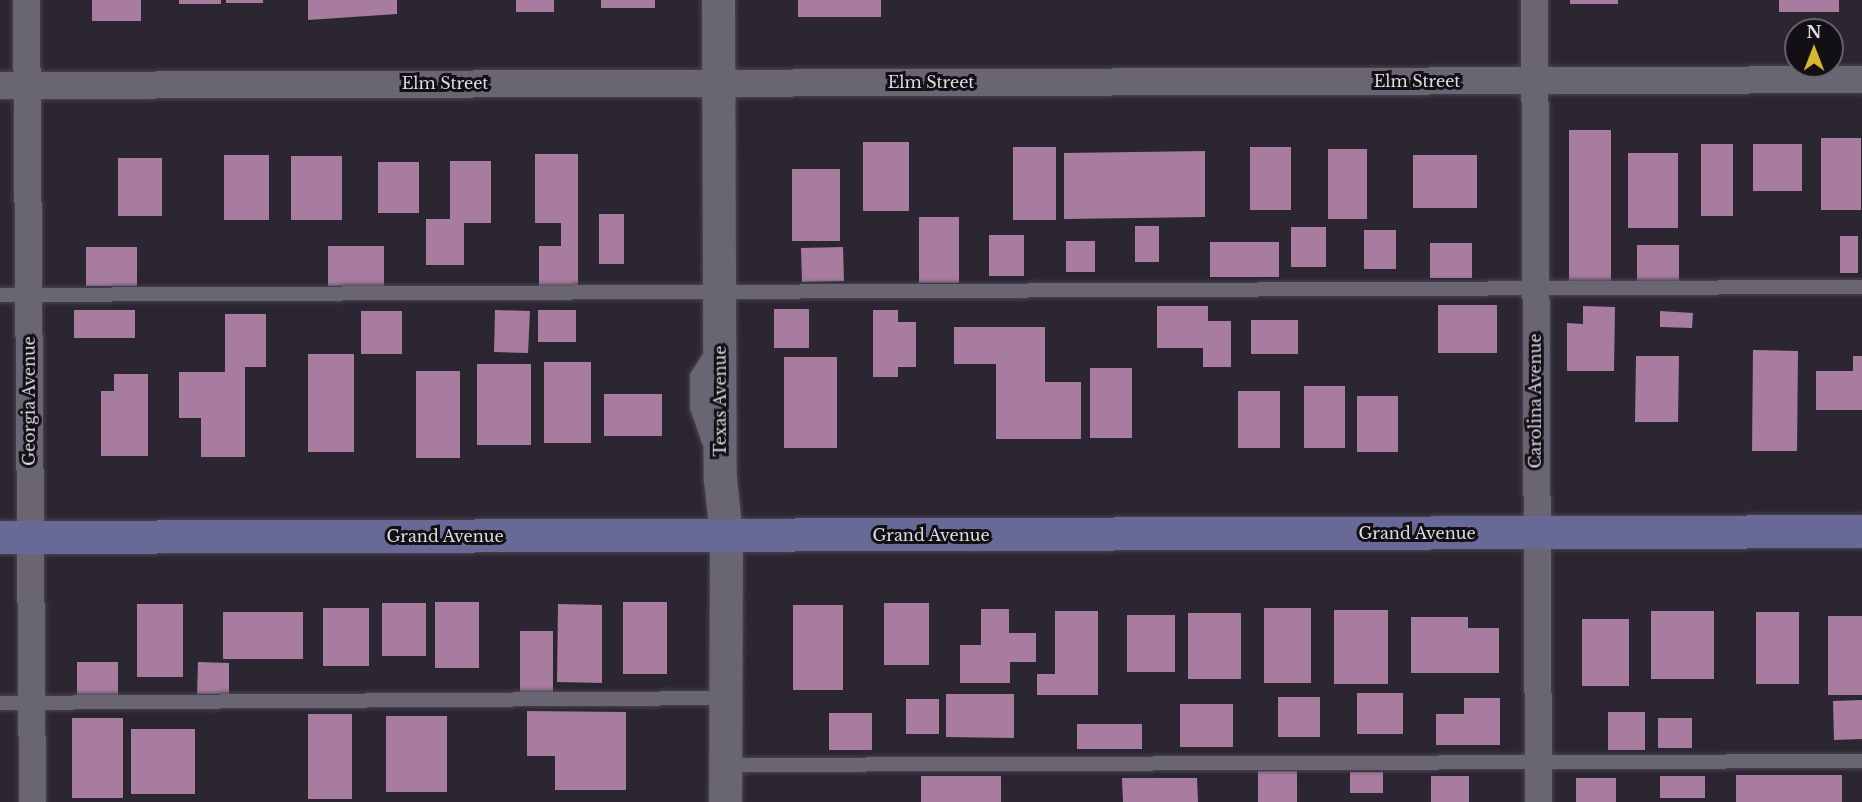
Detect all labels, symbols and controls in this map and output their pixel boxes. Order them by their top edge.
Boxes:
north arrow [1784,18,1844,78]
text: N [1806,22,1822,42]
street label: Elm Street [1374,71,1460,91]
street label: Elm Street [888,72,974,92]
street label: Elm Street [402,73,488,93]
street label: Carolina Avenue [1525,333,1545,469]
street label: Georgia Avenue [19,336,39,466]
street label: Texas Avenue [710,345,730,457]
street label: Grand Avenue [1358,523,1476,543]
street label: Grand Avenue [872,525,990,545]
street label: Grand Avenue [386,526,504,546]

